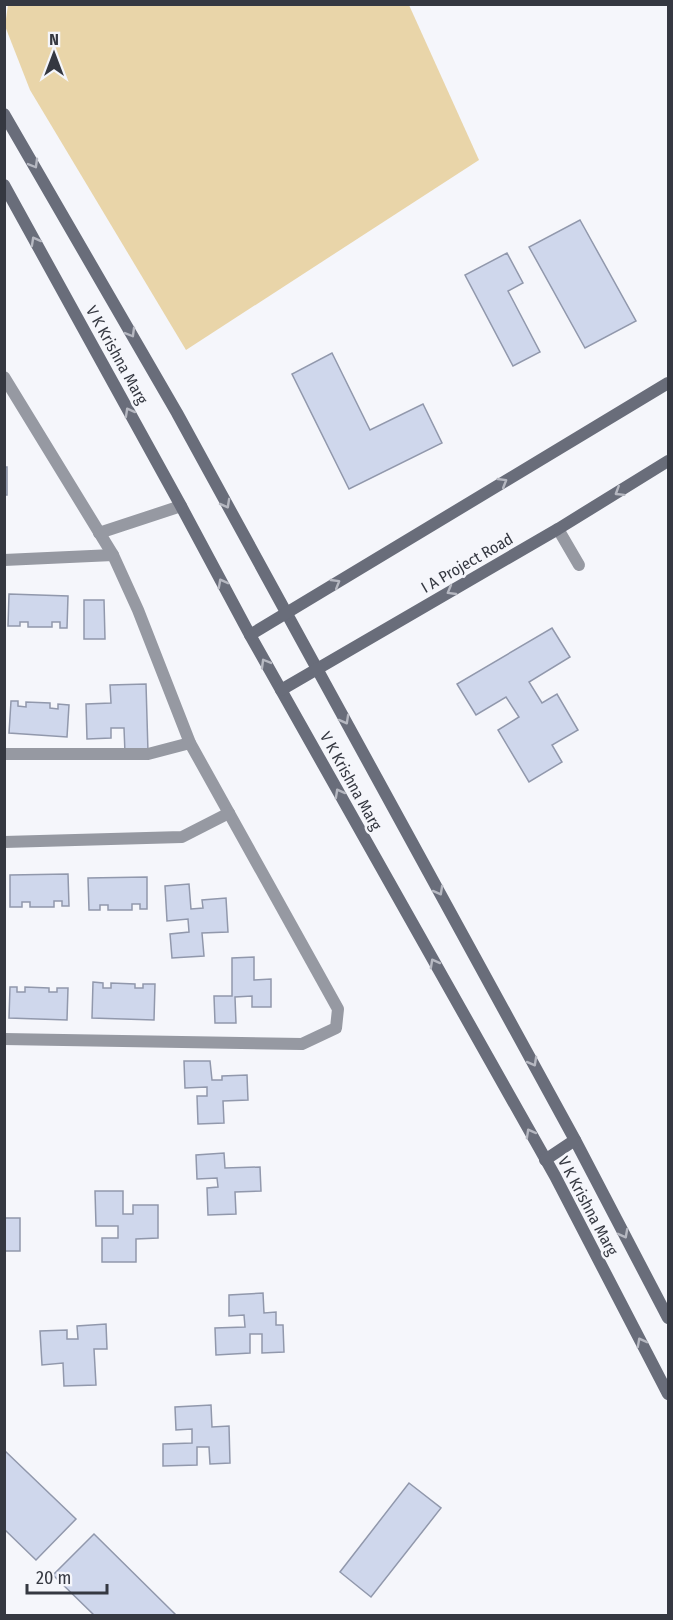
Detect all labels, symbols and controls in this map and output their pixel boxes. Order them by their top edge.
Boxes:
north arrow [24,24,84,84]
text: N [49,30,59,49]
one-way arrow [26,158,38,169]
one-way arrow [31,237,42,247]
street label: V K Krishna Marg [82,302,152,408]
one-way arrow [124,327,135,337]
one-way arrow [125,408,137,418]
one-way arrow [497,478,507,490]
one-way arrow [615,484,625,496]
one-way arrow [219,498,230,508]
street label: I A Project Road [418,529,516,597]
one-way arrow [218,579,229,590]
one-way arrow [330,579,340,590]
one-way arrow [447,584,457,595]
one-way arrow [261,658,273,669]
one-way arrow [338,713,349,724]
street label: V K Krishna Marg [316,728,386,834]
one-way arrow [335,789,346,799]
one-way arrow [432,884,443,895]
one-way arrow [430,958,442,969]
one-way arrow [526,1055,537,1066]
one-way arrow [526,1128,537,1139]
street label: V K Krishna Marg [554,1153,622,1259]
one-way arrow [617,1227,629,1238]
one-way arrow [637,1337,648,1348]
scale bar [27,1557,106,1595]
text: 20 m [36,1567,71,1589]

